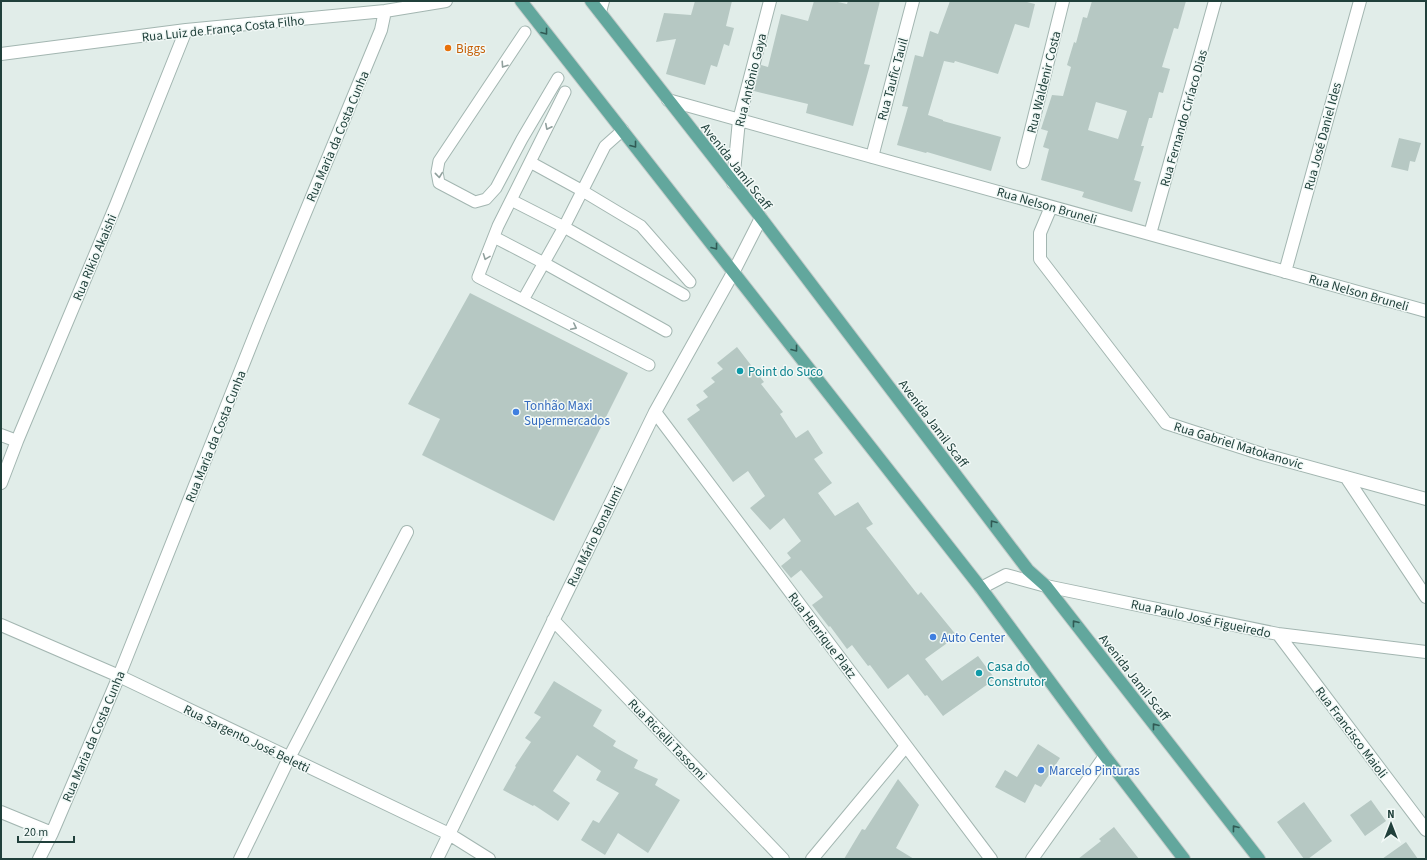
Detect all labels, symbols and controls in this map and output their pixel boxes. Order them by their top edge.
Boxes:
street label: Rua Luiz de França Costa Filho [141,12,305,46]
one-way arrow [541,27,548,34]
street label: Rua Waldenir Costa [1023,29,1065,135]
street label: Rua Antônio Gaya [731,32,771,129]
street label: Rua Taufic Tauil [873,36,913,123]
place label: Biggs [456,40,486,58]
marker: Biggs [443,43,453,53]
street label: Rua Fernando Ciríaco Dias [1156,47,1212,189]
one-way arrow [501,61,509,68]
street label: Rua Maria da Costa Cunha [302,68,374,205]
street label: Rua José Daniel Ides [1300,80,1346,192]
street label: Avenida Jamil Scaff [697,119,776,214]
one-way arrow [545,122,553,130]
one-way arrow [630,140,637,147]
one-way arrow [434,172,443,178]
street label: Rua Nelson Bruneli [995,183,1099,229]
street label: Rua Rikio Akaishi [69,211,121,303]
one-way arrow [710,242,717,249]
one-way arrow [482,253,490,260]
street label: Rua Nelson Bruneli [1307,270,1411,316]
one-way arrow [570,322,578,329]
one-way arrow [790,345,797,352]
place label: Point do Suco [748,363,823,381]
marker: Point do Suco [735,366,745,376]
street label: Rua Maria da Costa Cunha [181,368,251,505]
street label: Avenida Jamil Scaff [894,376,972,472]
place label: Tonhão Maxi Supermercados [524,397,610,430]
marker: Tonhão Maxi Supermercados [511,407,521,417]
street label: Rua Gabriel Matokanovic [1172,418,1306,474]
street label: Rua Mário Bonalumi [563,483,627,590]
one-way arrow [991,521,998,528]
street label: Rua Henrique Platz [784,589,861,683]
street label: Rua Paulo José Figueiredo [1129,595,1272,643]
one-way arrow [1073,621,1080,628]
place label: Auto Center [941,629,1006,647]
street label: Avenida Jamil Scaff [1095,630,1174,725]
marker: Auto Center [928,632,938,642]
place label: Casa do Construtor [987,658,1046,691]
street label: Rua Maria da Costa Cunha [58,668,130,805]
marker: Casa do Construtor [974,668,984,678]
street label: Rua Francisco Maioli [1311,683,1392,782]
street label: Rua Ricielli Tassomi [624,695,711,784]
street label: Rua Sargento José Beletti [180,700,313,777]
one-way arrow [1153,723,1160,730]
place label: Marcelo Pinturas [1049,762,1140,780]
marker: Marcelo Pinturas [1036,765,1046,775]
north arrow [1371,804,1411,844]
text: N [1387,807,1395,822]
scale bar [18,818,74,844]
text: 20 m [24,824,48,841]
one-way arrow [1233,826,1240,833]

